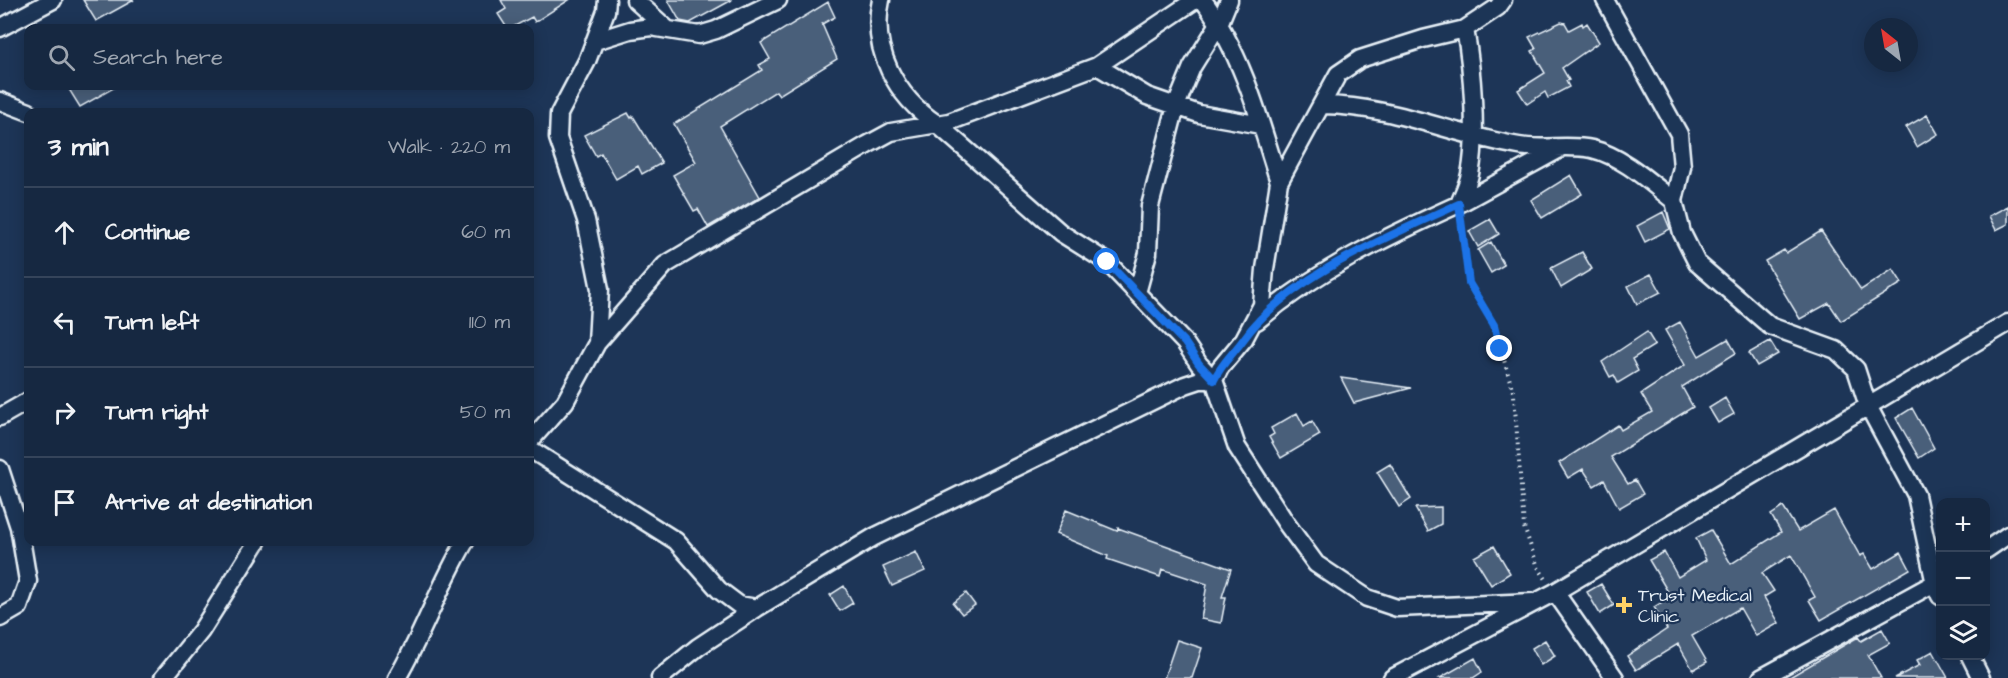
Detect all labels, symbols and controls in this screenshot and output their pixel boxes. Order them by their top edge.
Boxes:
north arrow [1864,18,1918,72]
search box [24,24,534,90]
icon: search [45,41,78,74]
text: Search here [93,42,223,73]
text: 3 min [48,129,109,165]
text: Walk · 220 m [388,133,510,161]
icon: ahead [48,216,81,249]
text: Continue [105,217,190,248]
text: 60 m [461,218,510,246]
route start [1093,248,1119,274]
icon: left [48,306,81,339]
text: Turn left [105,307,199,338]
text: 110 m [469,308,510,336]
route end [1486,335,1512,361]
icon: right [48,396,81,429]
text: Turn right [105,397,208,428]
text: 50 m [460,398,510,426]
icon: arrive [48,486,81,519]
text: Arrive at destination [105,487,312,518]
map controls [1936,498,1990,660]
button: + [1936,498,1990,552]
button: − [1936,552,1990,606]
place label: Trust Medical Clinic [1638,583,1752,629]
marker: Trust Medical Clinic [1615,596,1633,614]
button: layers [1936,606,1990,660]

